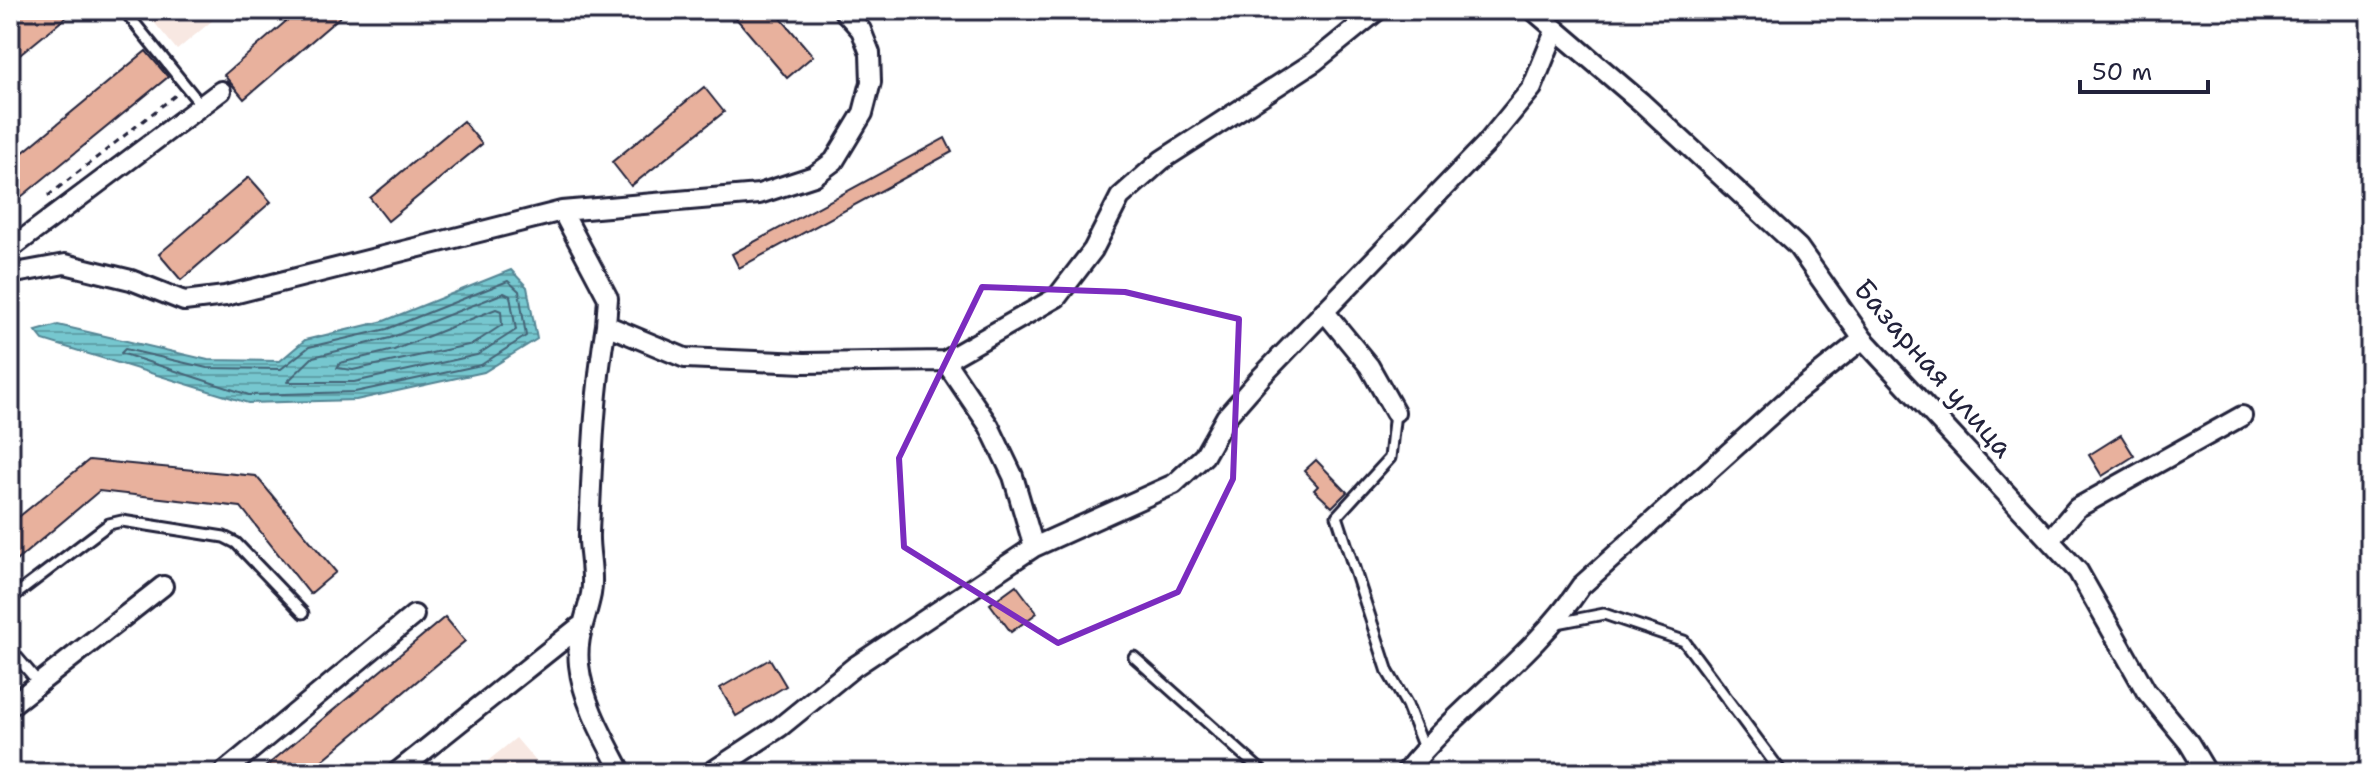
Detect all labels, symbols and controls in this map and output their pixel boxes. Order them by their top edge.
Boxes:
scale bar [2080,44,2208,94]
text: 50 m [2092,56,2152,88]
street label: Базарная улица [1846,270,2022,466]

